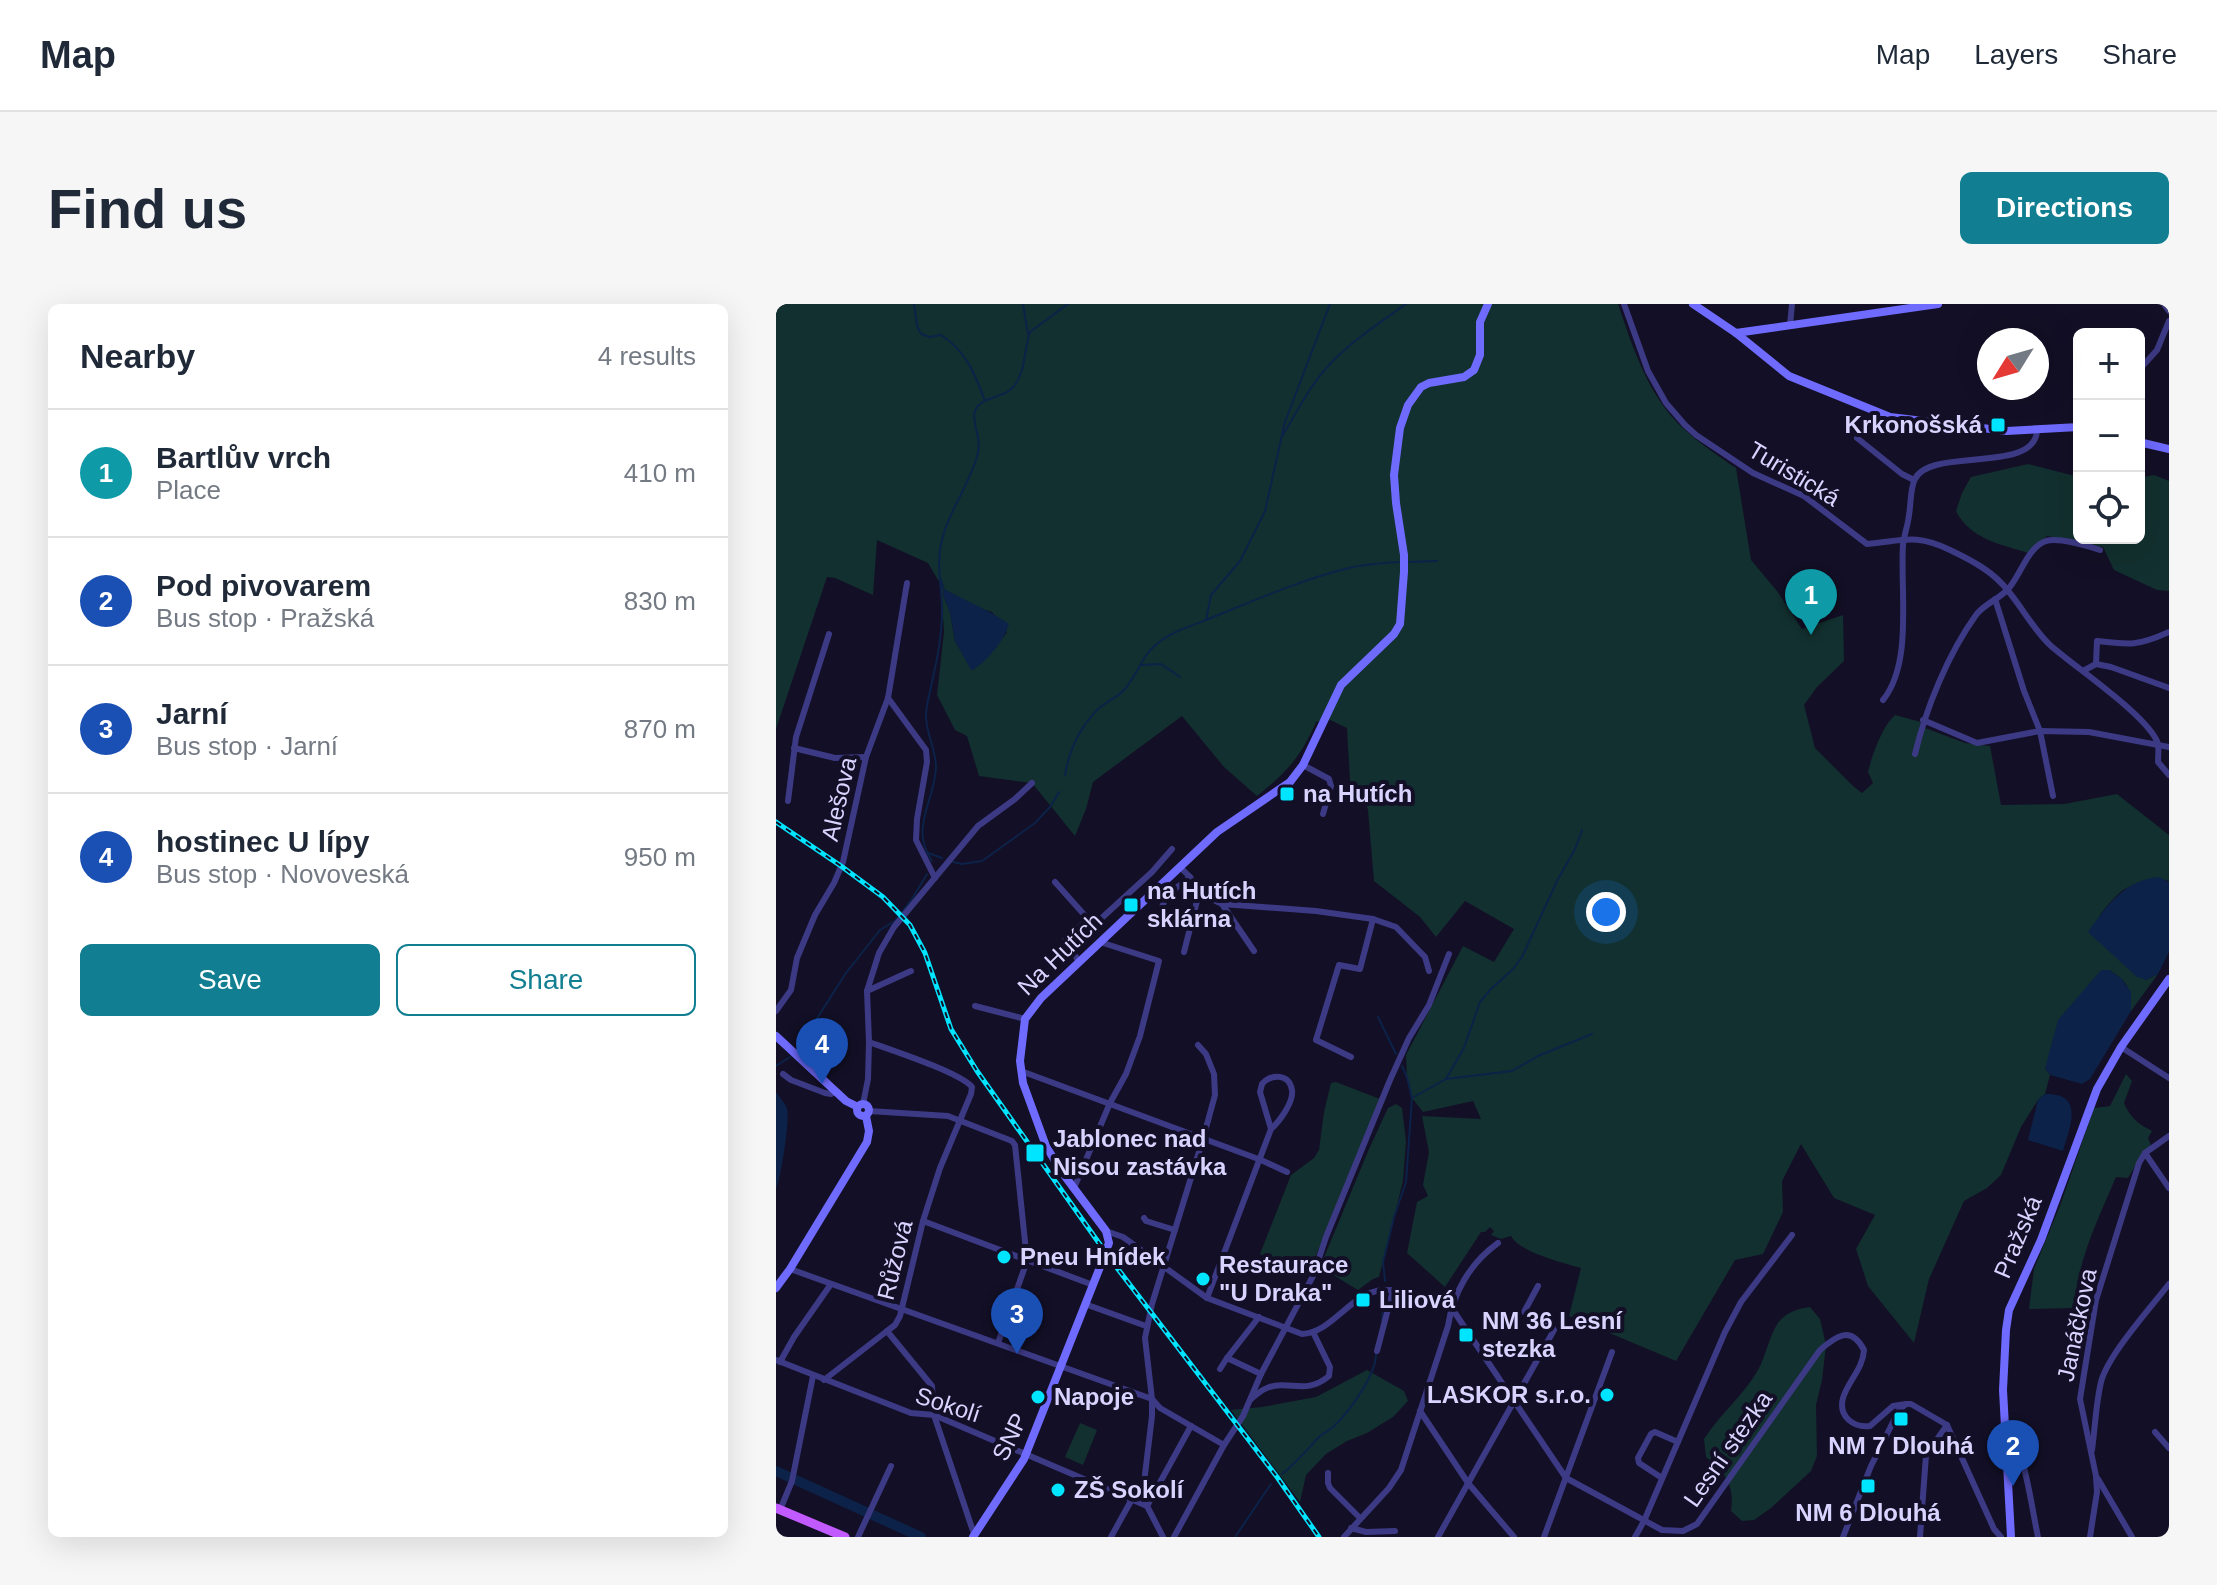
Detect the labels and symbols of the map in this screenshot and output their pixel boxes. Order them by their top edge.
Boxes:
north arrow [1977,328,2049,400]
place label: Krkonošská [1845,411,1983,438]
marker: Krkonošská [1989,416,2007,434]
street label: Turistická [1744,436,1845,512]
pin: 1 [1785,569,1837,635]
street label: Alešova [816,754,861,844]
place label: na Hutích [1303,780,1412,807]
marker: na Hutích [1278,785,1296,803]
place label: na Hutích sklárna [1147,877,1256,932]
your location [1586,892,1626,932]
marker: na Hutích sklárna [1122,896,1140,914]
street label: Na Hutích [1012,907,1107,1000]
pin: 4 [796,1018,848,1084]
place label: Jablonec nad Nisou zastávka [1053,1125,1227,1180]
marker: Jablonec nad Nisou zastávka [1024,1142,1046,1164]
street label: Pražská [1988,1191,2047,1282]
street label: Růžová [872,1217,918,1303]
place label: Pneu Hnídek [1020,1243,1166,1270]
marker: Pneu Hnídek [995,1248,1013,1266]
place label: Restaurace "U Draka" [1219,1251,1348,1306]
street label: Janáčkova [2051,1265,2102,1384]
marker: Restaurace "U Draka" [1194,1270,1212,1288]
place label: Liliová [1379,1286,1456,1313]
pin: 3 [991,1288,1043,1354]
marker: Liliová [1354,1291,1372,1309]
place label: NM 36 Lesní stezka [1482,1307,1623,1362]
marker: NM 36 Lesní stezka [1457,1326,1475,1344]
street label: Sokolí [912,1381,984,1428]
place label: LASKOR s.r.o. [1427,1381,1591,1408]
place label: Napoje [1054,1383,1134,1410]
street label: Lesní stezka [1678,1385,1778,1512]
marker: LASKOR s.r.o. [1598,1386,1616,1404]
marker: Napoje [1029,1388,1047,1406]
street label: SNP [987,1409,1033,1465]
marker: NM 7 Dlouhá [1892,1410,1910,1428]
pin: 2 [1987,1420,2039,1486]
place label: NM 7 Dlouhá [1828,1432,1974,1459]
place label: ZŠ Sokolí [1074,1476,1185,1503]
marker: NM 6 Dlouhá [1859,1477,1877,1495]
marker: ZŠ Sokolí [1049,1481,1067,1499]
place label: NM 6 Dlouhá [1795,1499,1941,1526]

